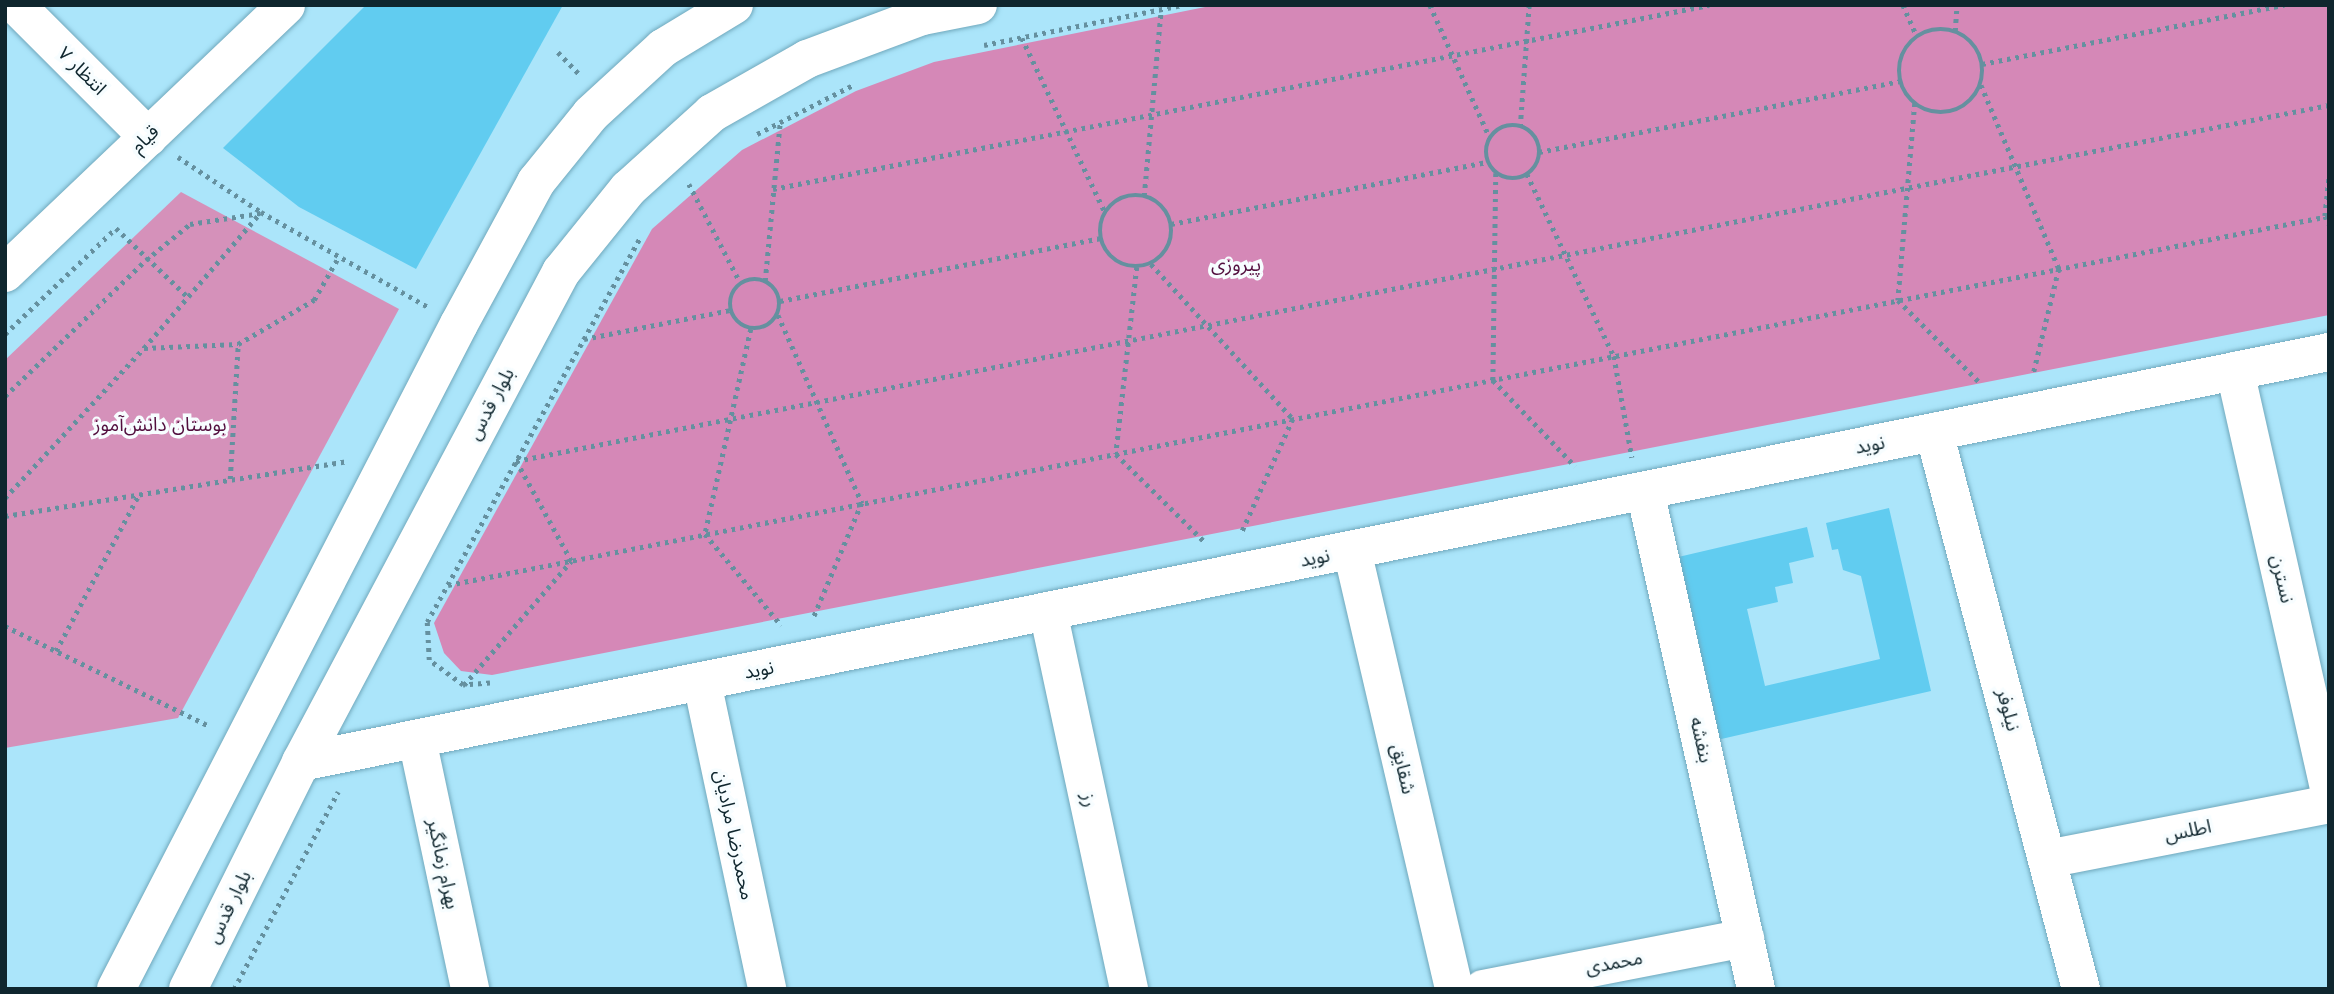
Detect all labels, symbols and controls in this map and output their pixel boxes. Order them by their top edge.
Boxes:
street label: انتظار ۷ [53,42,111,100]
street label: قیام [126,120,164,158]
park label: پیروزی [1211,254,1261,276]
street label: بلوار قدس [463,364,519,444]
park label: بوستان دانش‌آموز [93,414,227,436]
street label: نوید [1853,431,1887,459]
street label: نوید [1298,544,1332,572]
street label: نسترن [2265,553,2299,605]
street label: نوید [742,656,776,684]
street label: نیلوفر [1991,686,2025,734]
street label: بنفشه [1685,715,1717,765]
street label: شقایق [1386,742,1420,796]
street label: محمدرضا مرادیان [709,768,759,902]
street label: رز [1076,791,1102,809]
street label: اطلس [2163,815,2213,847]
street label: بهرام زمانگیر [422,817,464,911]
street label: بلوار قدس [202,867,256,947]
street label: محمدی [1584,946,1644,980]

